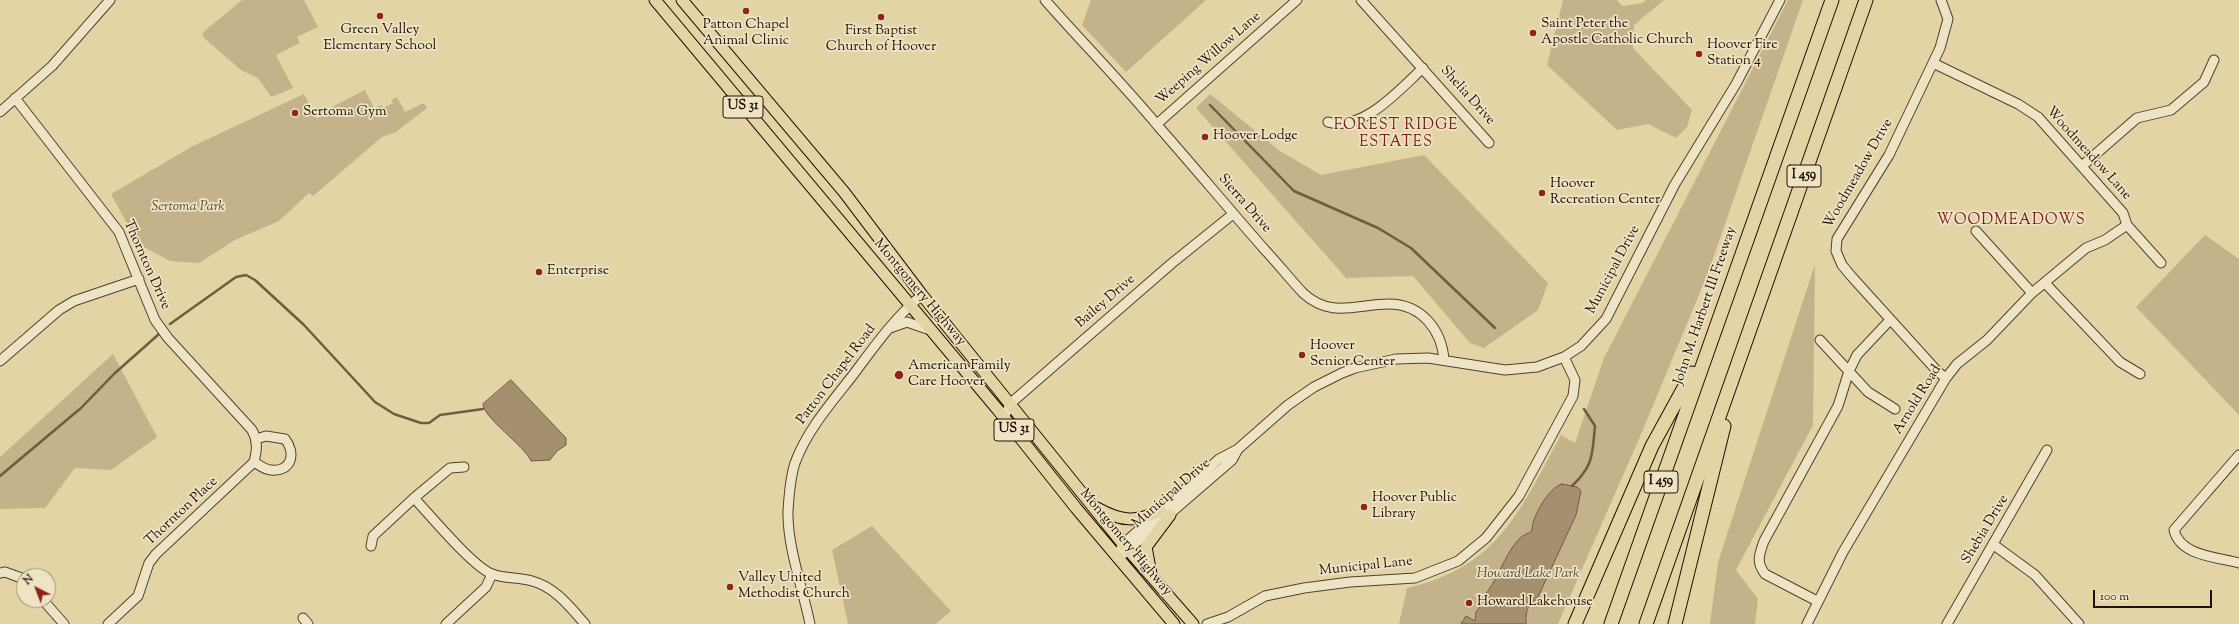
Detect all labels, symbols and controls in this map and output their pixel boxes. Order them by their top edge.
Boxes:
marker: Patton Chapel Animal Clinic [741,6,751,16]
street label: Weeping Willow Lane [1153,9,1265,109]
marker: Green Valley Elementary School [375,11,385,21]
marker: First Baptist Church of Hoover [876,12,886,22]
place label: Saint Peter the Apostle Catholic Church [1541,17,1693,50]
place label: Patton Chapel Animal Clinic [703,18,789,50]
place label: Green Valley Elementary School [324,23,436,56]
place label: First Baptist Church of Hoover [826,24,936,56]
marker: Saint Peter the Apostle Catholic Church [1528,28,1538,38]
place label: Hoover Fire Station 4 [1707,38,1778,70]
marker: Hoover Fire Station 4 [1694,49,1704,59]
street label: Shelia Drive [1436,63,1498,129]
road number: US 31 [723,96,763,118]
street label: Woodmeadow Lane [2042,104,2134,204]
place label: Sertoma Gym [303,105,387,121]
marker: Sertoma Gym [290,108,300,118]
street label: Woodmeadow Drive [1821,116,1897,232]
district label: FOREST RIDGE ESTATES [1334,117,1458,152]
place label: Hoover Lodge [1213,129,1298,145]
marker: Hoover Lodge [1200,132,1210,142]
road number: I 459 [1787,165,1821,187]
street label: Sierra Drive [1214,171,1274,237]
place label: Hoover Recreation Center [1550,177,1660,210]
marker: Hoover Recreation Center [1537,188,1547,198]
park label: Sertoma Park [151,200,225,216]
district label: WOODMEADOWS [1936,212,2086,230]
street label: Thornton Drive [119,218,173,312]
street label: Municipal Drive [1584,223,1644,317]
street label: John M. Harbert III Freeway [1671,225,1741,387]
street label: Montgomery Highway [869,236,969,350]
place label: Enterprise [547,264,609,280]
marker: Enterprise [534,267,544,277]
street label: Bailey Drive [1073,272,1139,332]
street label: Patton Chapel Road [794,322,880,428]
place label: Hoover Senior Center [1310,339,1395,372]
marker: Hoover Senior Center [1297,350,1307,360]
place label: American Family Care Hoover [908,359,1011,392]
street label: Arnold Road [1890,362,1946,438]
marker: American Family Care Hoover [893,369,905,381]
road number: US 31 [994,419,1034,441]
street label: Municipal Drive [1130,456,1214,532]
road number: I 459 [1644,471,1678,493]
street label: Thornton Place [142,474,222,550]
street label: Montgomery Highway [1075,486,1175,600]
place label: Hoover Public Library [1372,491,1457,524]
street label: Shebia Drive [1959,492,2013,568]
marker: Hoover Public Library [1359,502,1369,512]
street label: Municipal Lane [1318,554,1414,580]
park label: Howard Lake Park [1477,567,1579,583]
north arrow [16,568,56,608]
text: N [20,571,37,589]
place label: Valley United Methodist Church [738,571,850,604]
marker: Valley United Methodist Church [725,582,735,592]
scale bar [2095,582,2214,608]
text: 100 m [2100,588,2129,606]
place label: Howard Lakehouse [1477,595,1593,611]
marker: Howard Lakehouse [1464,598,1474,608]

